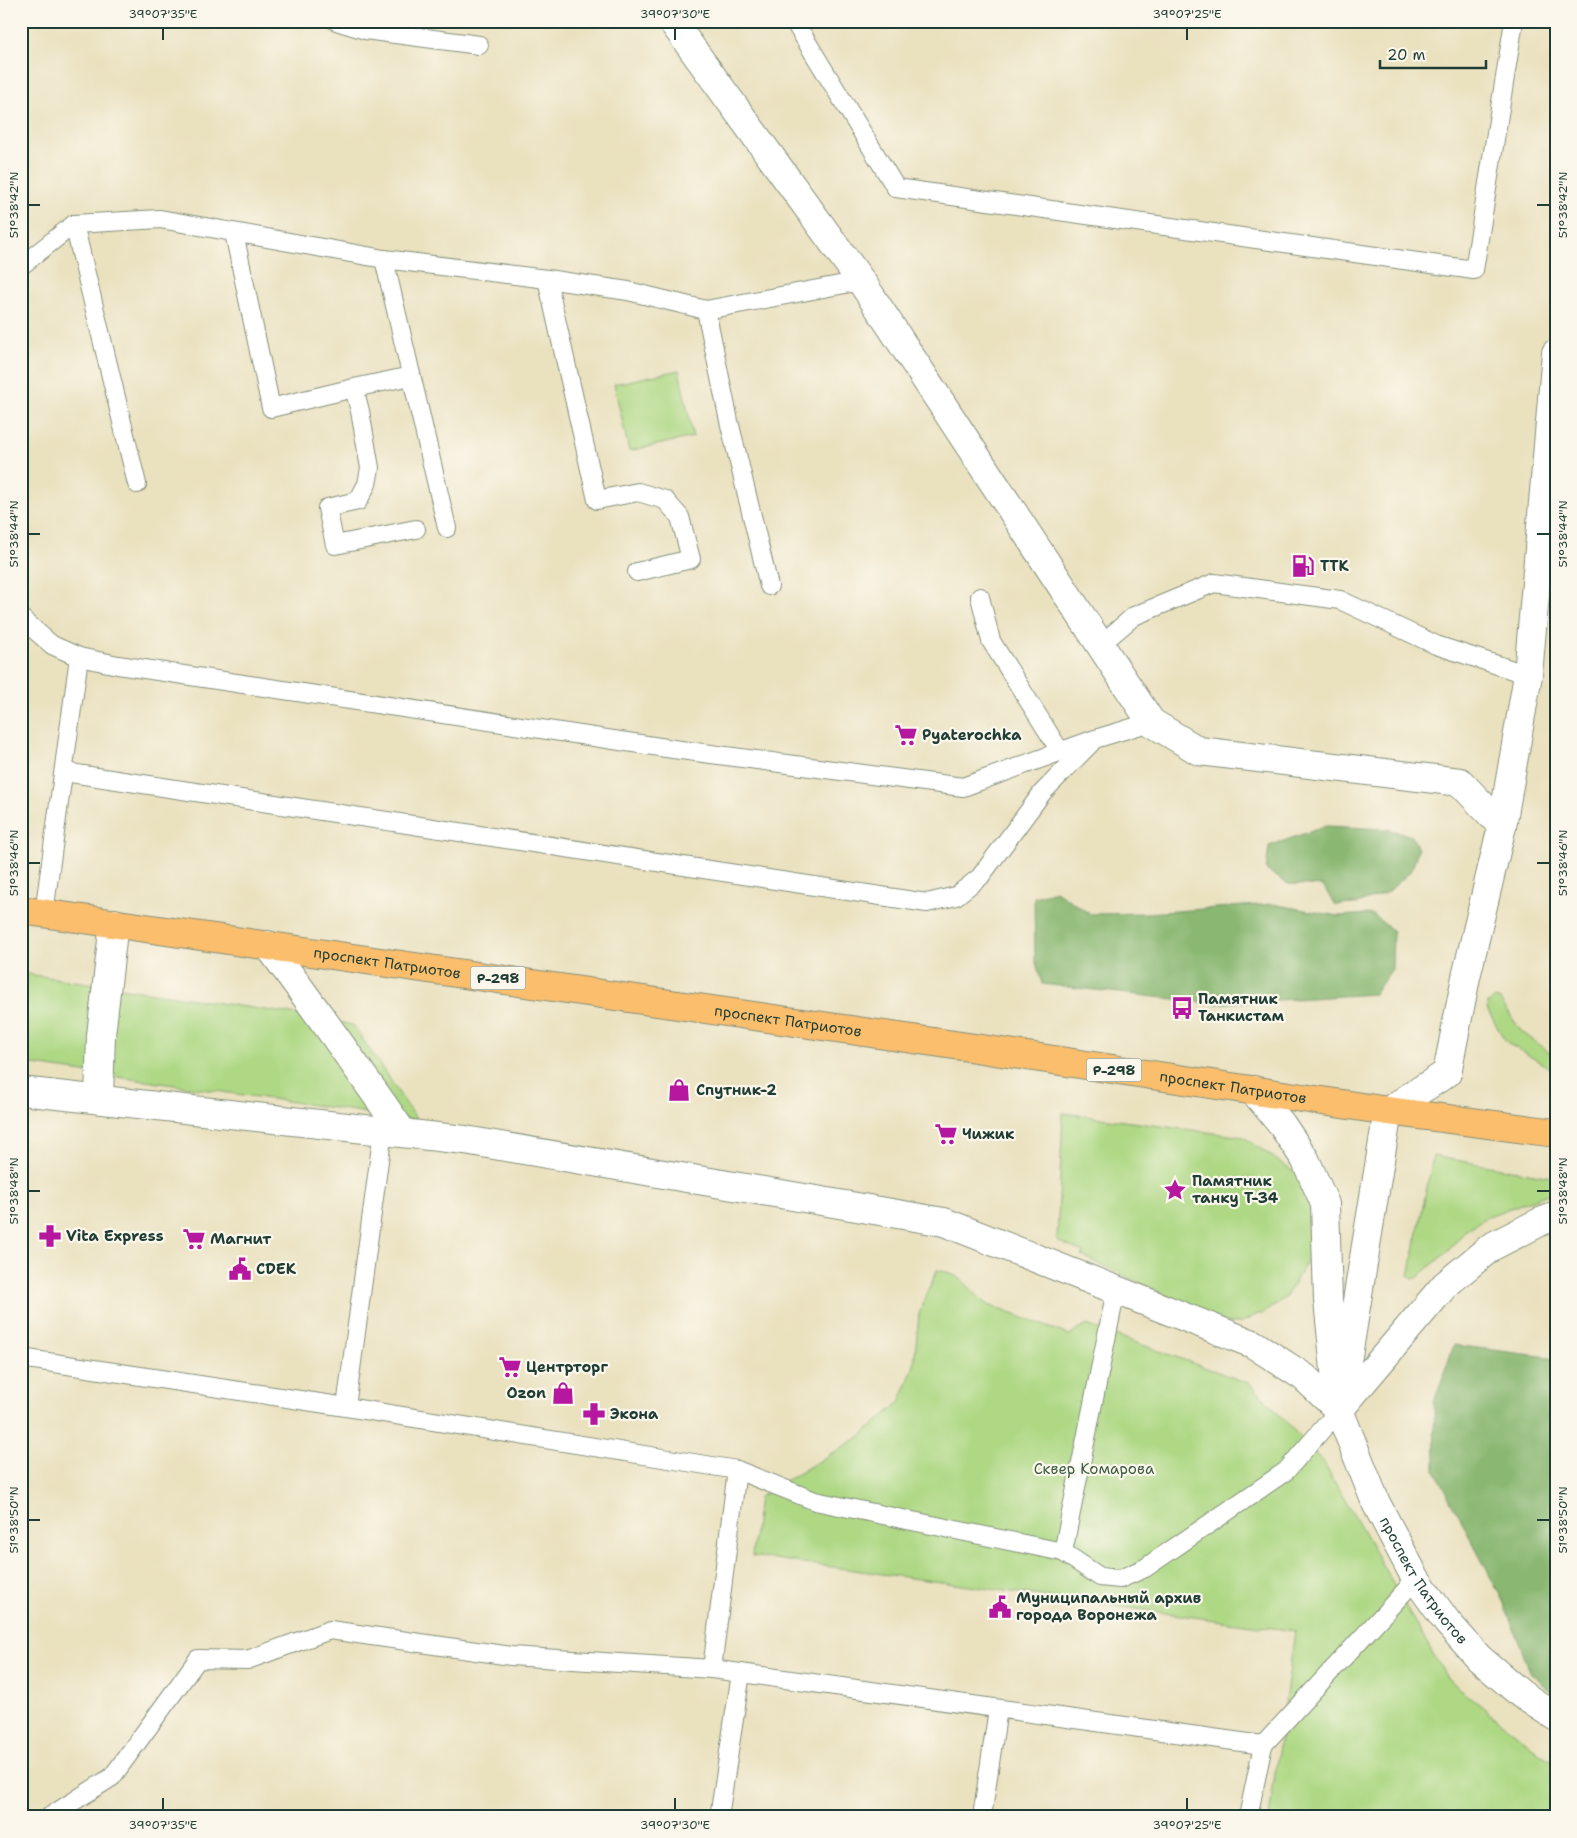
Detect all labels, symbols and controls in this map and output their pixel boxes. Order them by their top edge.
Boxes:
text: 39°07'35"E [129,6,197,22]
text: 39°07'30"E [640,6,710,22]
text: 39°07'25"E [1153,6,1221,22]
scale bar [1380,38,1486,70]
text: 20 m [1387,45,1426,65]
text: 51°38'42"N [6,172,22,238]
text: 51°38'42"N [1555,172,1571,238]
text: 51°38'44"N [6,500,22,568]
text: 51°38'44"N [1555,500,1571,568]
fuel station icon: ТТК [1290,553,1316,579]
place label: ТТК [1320,556,1349,576]
supermarket icon: Pyaterochka [893,722,919,748]
place label: Pyaterochka [922,725,1022,745]
text: 51°38'46"N [6,830,22,896]
text: 51°38'46"N [1555,830,1571,896]
street label: проспект Патриотов [312,942,462,984]
road number: Р-298 [470,966,526,990]
place label: Памятник Танкистам [1198,989,1284,1026]
bus stop icon: Памятник Танкистам [1169,995,1195,1021]
street label: проспект Патриотов [713,1000,863,1041]
road number: Р-298 [1086,1058,1142,1082]
street label: проспект Патриотов [1158,1066,1308,1108]
shop icon: Спутник-2 [666,1077,692,1103]
place label: Спутник-2 [696,1080,777,1100]
supermarket icon: Чижик [933,1121,959,1147]
place label: Чижик [962,1124,1015,1144]
text: 51°38'48"N [6,1157,22,1225]
text: 51°38'48"N [1555,1157,1571,1225]
place label: Памятник танку Т-34 [1192,1171,1279,1208]
place icon: Памятник танку Т-34 [1162,1177,1188,1203]
pharmacy icon: Vita Express [37,1223,63,1249]
place label: Vita Express [66,1226,164,1246]
supermarket icon: Магнит [181,1226,207,1252]
place label: Магнит [210,1229,271,1249]
public building icon: CDEK [227,1256,253,1282]
place label: CDEK [256,1259,297,1279]
supermarket icon: Центрторг [497,1354,523,1380]
place label: Центрторг [526,1357,608,1377]
shop icon: Ozon [550,1380,576,1406]
place label: Ozon [506,1383,546,1403]
pharmacy icon: Экона [581,1401,607,1427]
place label: Экона [610,1404,659,1424]
park label: Сквер Комарова [1034,1459,1155,1479]
text: 51°38'50"N [6,1486,22,1554]
text: 51°38'50"N [1555,1486,1571,1554]
street label: проспект Патриотов [1375,1513,1472,1649]
place label: Муниципальный архив города Воронежа [1016,1588,1201,1625]
public building icon: Муниципальный архив города Воронежа [987,1594,1013,1620]
text: 39°07'35"E [129,1817,197,1833]
text: 39°07'30"E [640,1817,710,1833]
text: 39°07'25"E [1153,1817,1221,1833]

